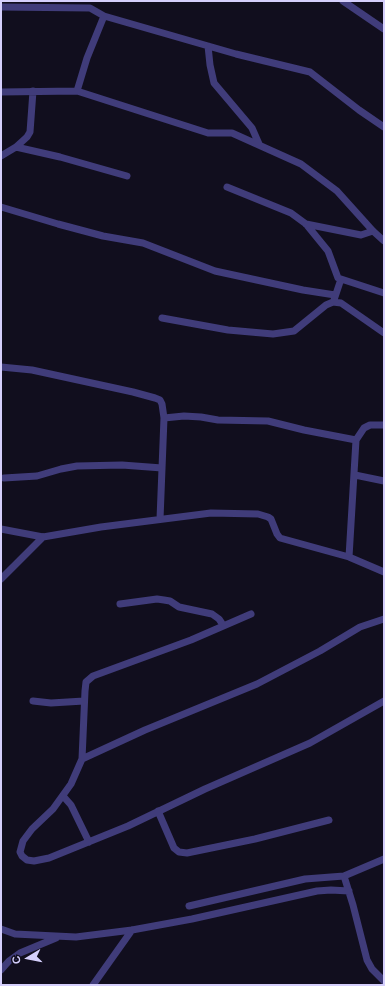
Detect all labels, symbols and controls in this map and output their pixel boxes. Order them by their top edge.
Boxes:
north arrow [8,938,48,978]
text: С [10,955,23,965]

